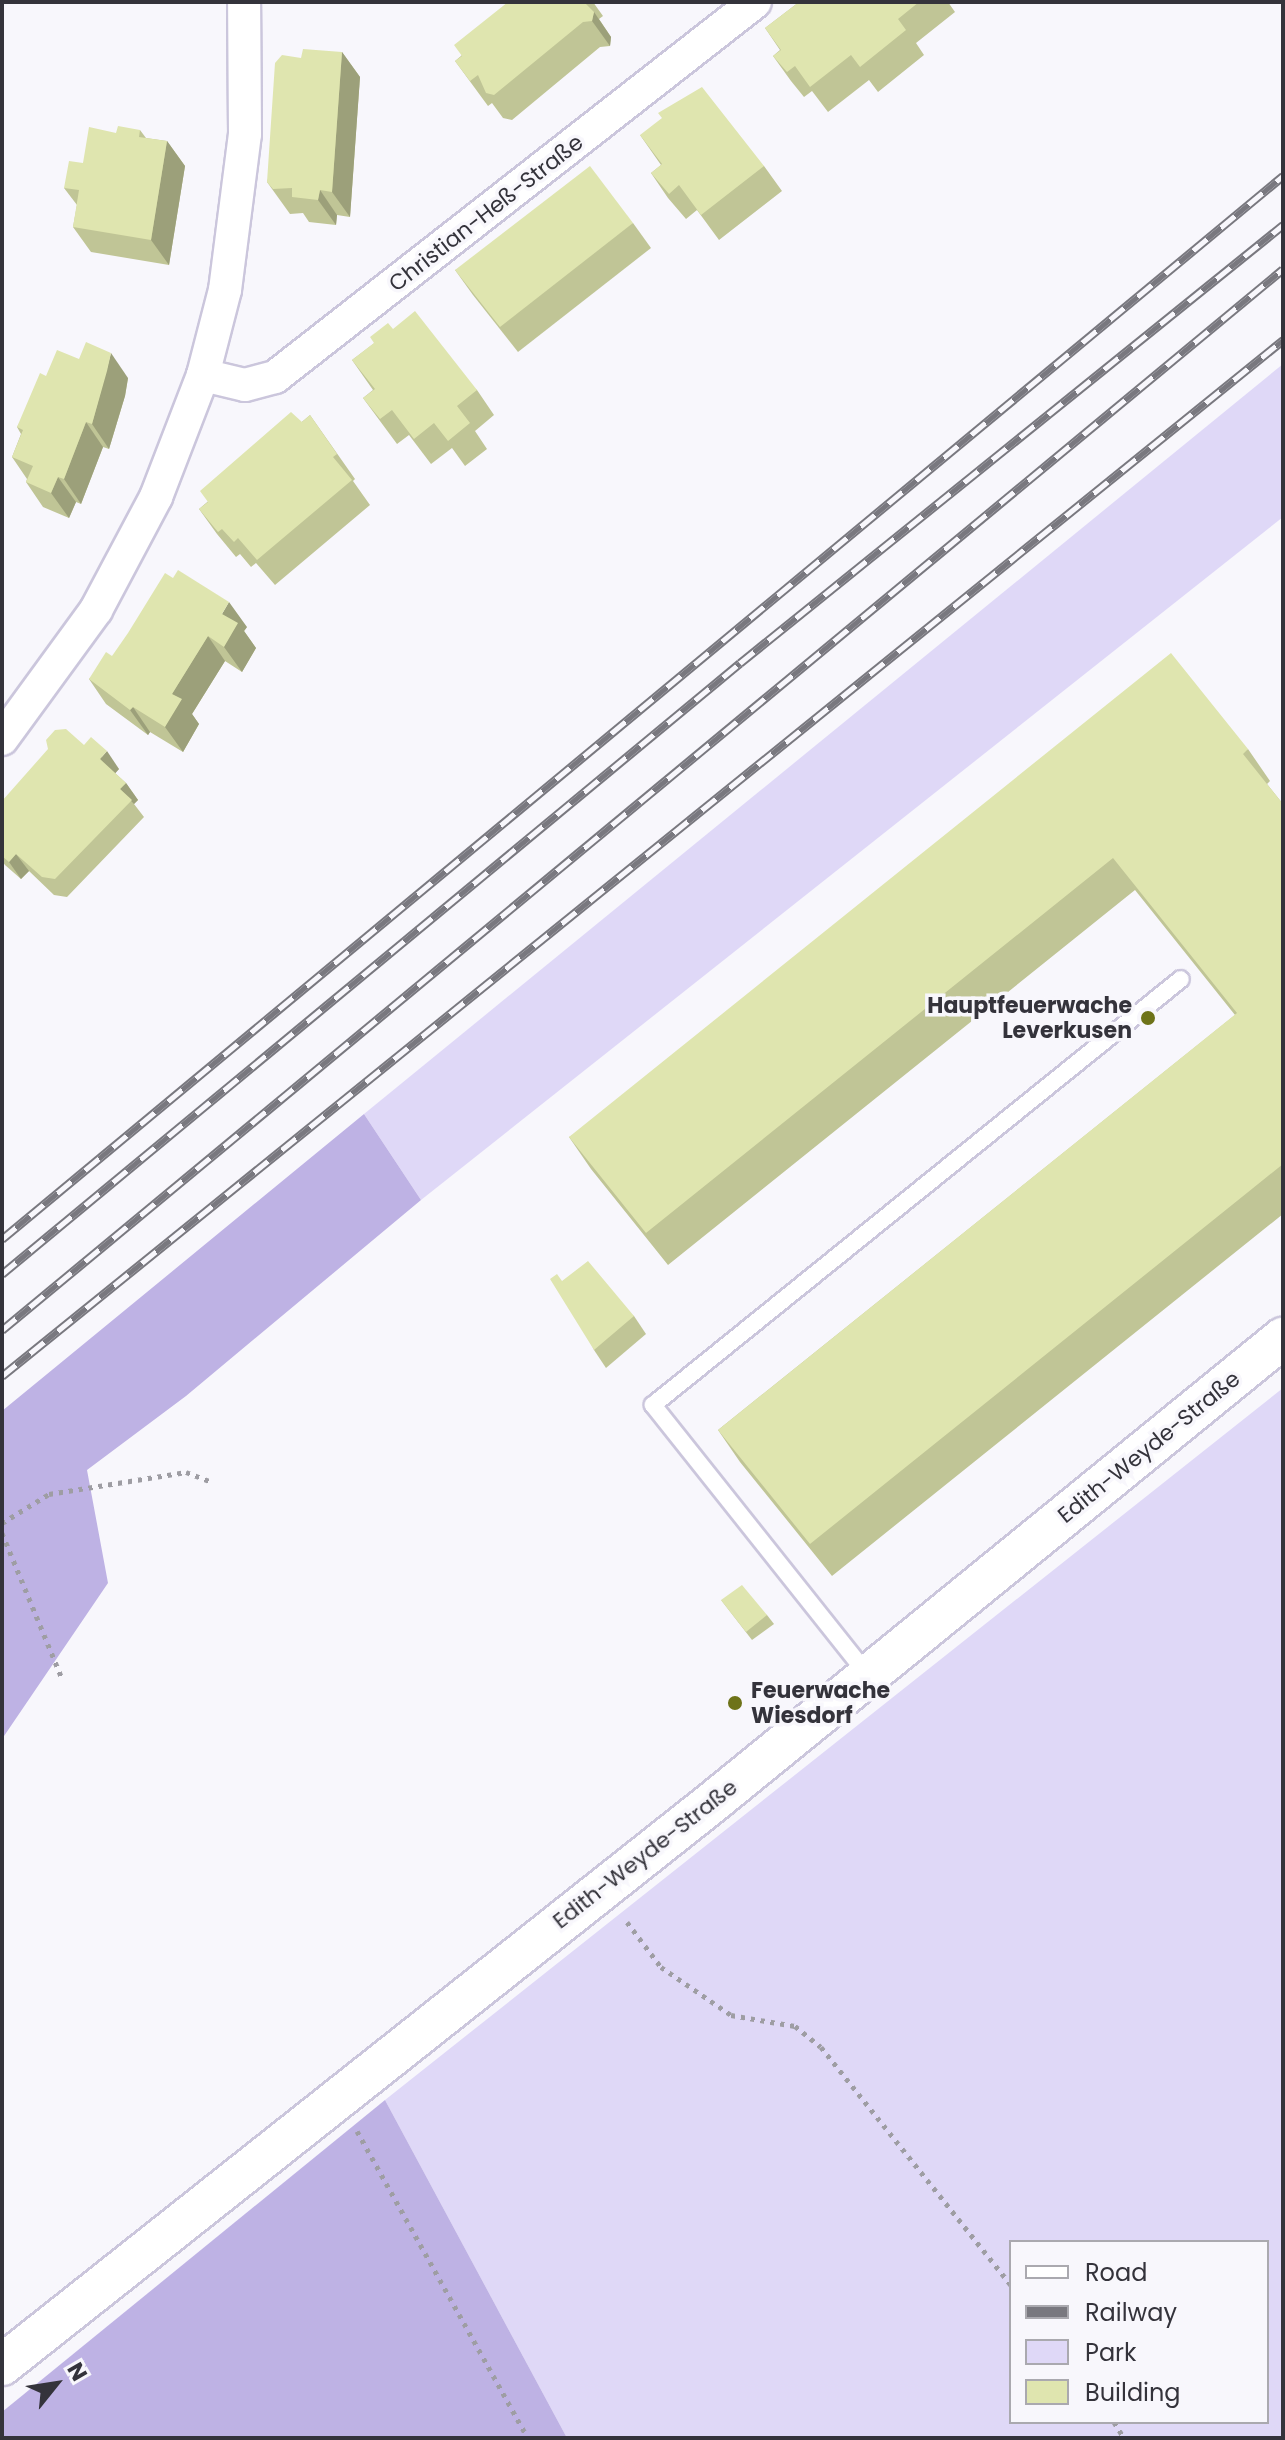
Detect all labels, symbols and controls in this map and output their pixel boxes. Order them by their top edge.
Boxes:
street label: Christian-Heß-Straße [384,129,588,297]
place label: Hauptfeuerwache Leverkusen [927,992,1132,1044]
marker: Hauptfeuerwache Leverkusen [1139,1009,1157,1027]
street label: Edith-Weyde-Straße [1053,1365,1245,1529]
place label: Feuerwache Wiesdorf [751,1677,890,1728]
marker: Feuerwache Wiesdorf [726,1694,744,1712]
street label: Edith-Weyde-Straße [548,1774,742,1934]
legend [1009,2240,1269,2424]
text: Road [1085,2256,1147,2289]
text: Railway [1085,2296,1177,2329]
text: Park [1085,2336,1136,2369]
north arrow [16,2344,96,2424]
text: N [60,2357,95,2387]
text: Building [1085,2376,1181,2409]

